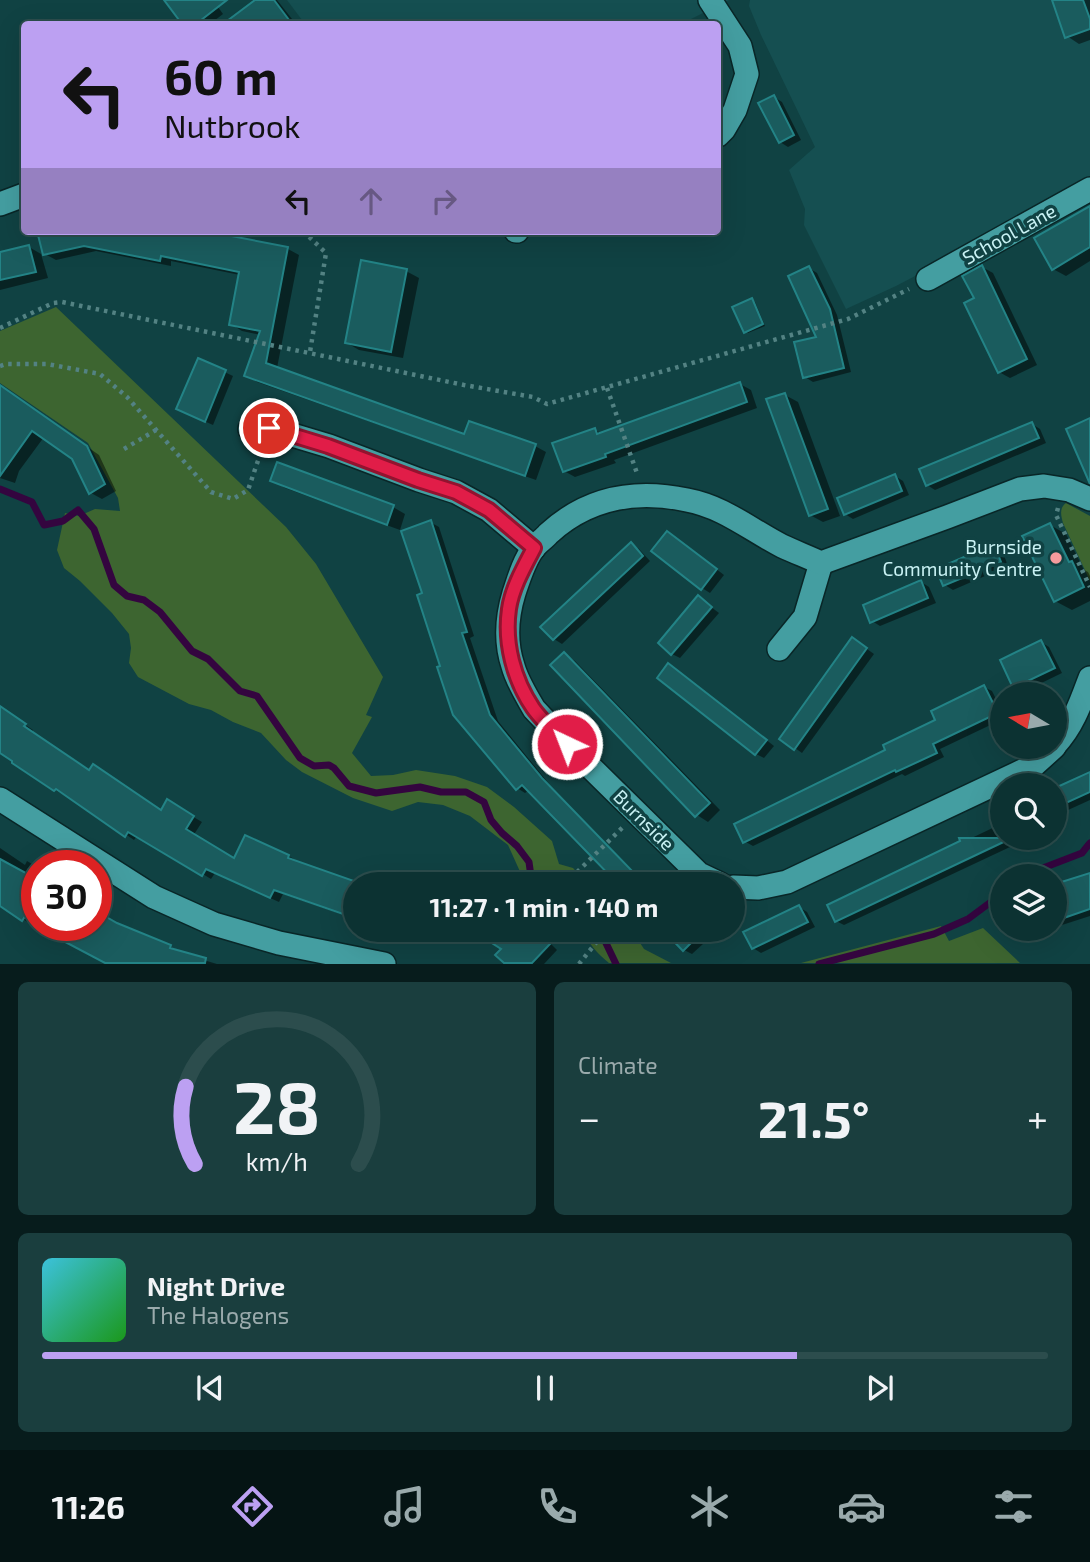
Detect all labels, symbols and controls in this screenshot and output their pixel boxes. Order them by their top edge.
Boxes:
text: 60 m [164,46,278,105]
icon: left [49,49,140,140]
text: Nutbrook [164,106,300,144]
icon: left [279,182,317,220]
icon: ahead [352,182,390,220]
icon: right [425,182,463,220]
street label: School Lane [958,198,1060,269]
pin [239,398,299,458]
icon: arrive [250,409,288,447]
place label: Burnside Community Centre [883,535,1042,580]
marker: Burnside Community Centre [1048,550,1064,566]
north arrow [990,682,1068,760]
map controls [990,682,1067,941]
position arrow [530,707,604,781]
button: search [990,773,1067,850]
street label: Burnside [609,784,680,855]
speed limit sign: 30 [21,850,112,941]
button: layers [990,864,1067,941]
text: 11:27 · 1 min · 140 m [430,891,658,922]
text: Climate [578,1051,658,1079]
text: 28 [233,1062,321,1150]
text: 21.5° [758,1086,870,1148]
text: − [578,1094,600,1140]
text: + [1027,1094,1048,1140]
text: km/h [246,1146,308,1176]
text: Night Drive [147,1270,285,1301]
text: The Halogens [147,1301,289,1329]
icon: previous [191,1369,229,1407]
icon: pause [526,1369,564,1407]
icon: next [861,1369,899,1407]
icon: directions [228,1482,277,1531]
icon: music [380,1482,429,1531]
icon: phone [533,1482,582,1531]
icon: climate [685,1482,734,1531]
icon: car [837,1482,886,1531]
icon: filters [989,1482,1038,1531]
text: 11:26 [52,1487,125,1525]

